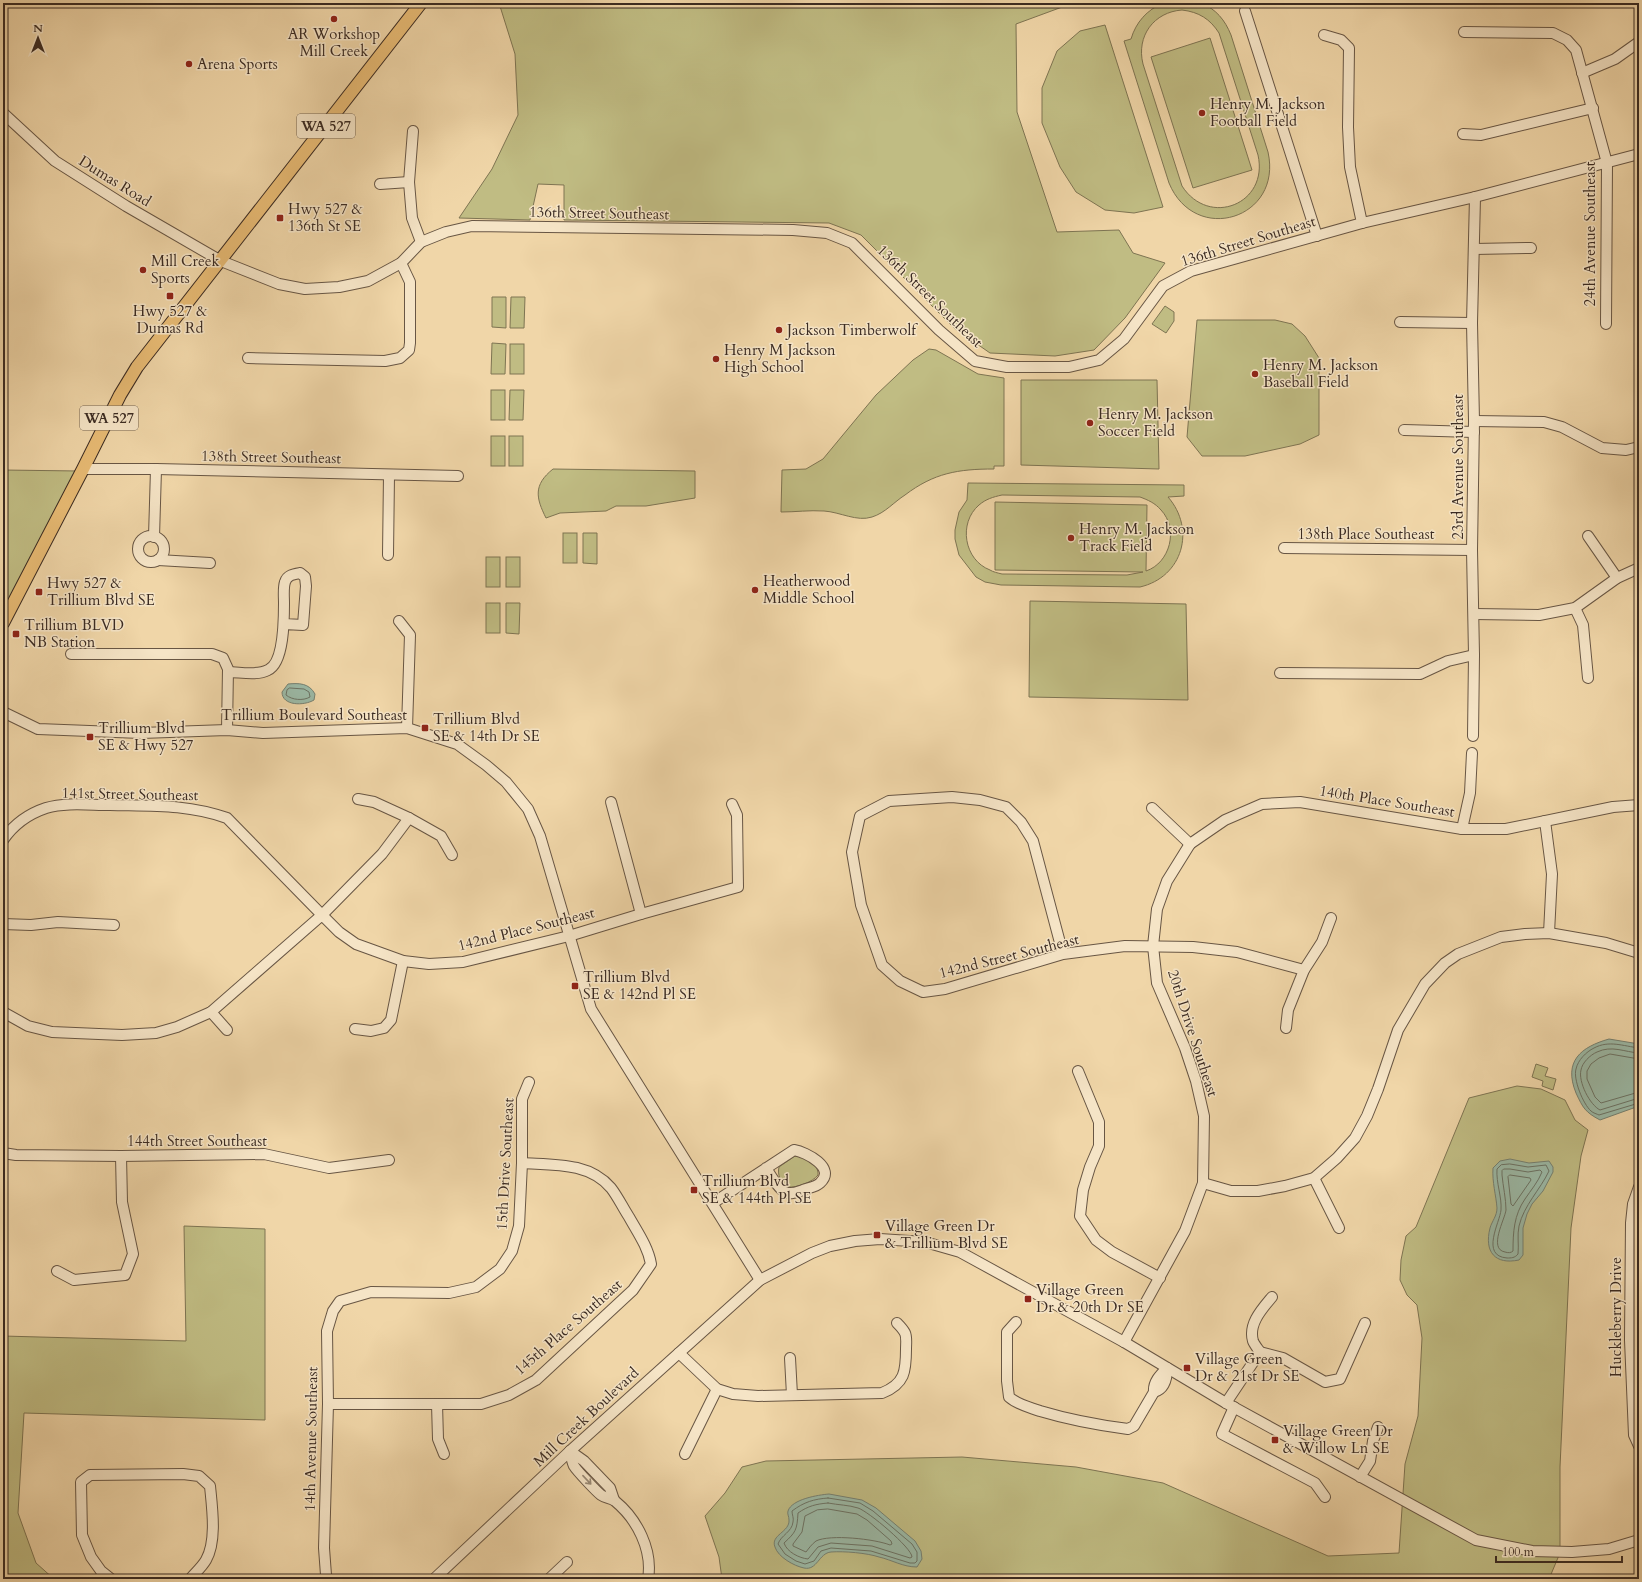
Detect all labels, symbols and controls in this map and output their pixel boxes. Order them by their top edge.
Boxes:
marker: AR Workshop Mill Creek [329,14,339,24]
north arrow [18,18,58,58]
text: N [33,21,43,36]
place label: AR Workshop Mill Creek [288,24,380,61]
place label: Arena Sports [197,54,278,74]
marker: Arena Sports [184,59,194,69]
place label: Henry M. Jackson Football Field [1210,94,1326,131]
marker: Henry M. Jackson Football Field [1197,108,1207,118]
road number: WA 527 [297,114,355,138]
street label: Dumas Road [75,151,155,211]
street label: 24th Avenue Southeast [1580,161,1600,306]
place label: Hwy 527 & 136th St SE [288,199,363,236]
street label: 136th Street Southeast [529,202,669,224]
street label: 136th Street Southeast [1178,211,1318,271]
marker: Hwy 527 & 136th St SE [275,213,285,223]
street label: 136th Street Southeast [873,240,987,352]
place label: Mill Creek Sports [151,251,220,288]
marker: Mill Creek Sports [138,265,148,275]
marker: Hwy 527 & Dumas Rd [165,291,175,301]
place label: Hwy 527 & Dumas Rd [133,301,207,338]
place label: Jackson Timberwolf [785,320,918,340]
marker: Jackson Timberwolf [774,325,784,335]
place label: Henry M Jackson High School [724,340,836,377]
marker: Henry M Jackson High School [711,354,721,364]
place label: Henry M. Jackson Baseball Field [1263,355,1379,392]
marker: Henry M. Jackson Baseball Field [1250,369,1260,379]
street label: 23rd Avenue Southeast [1448,394,1468,540]
place label: Henry M. Jackson Soccer Field [1098,404,1214,441]
road number: WA 527 [80,406,138,430]
marker: Henry M. Jackson Soccer Field [1085,418,1095,428]
street label: 138th Street Southeast [201,446,341,468]
place label: Henry M. Jackson Track Field [1079,519,1195,556]
street label: 138th Place Southeast [1298,524,1435,544]
marker: Henry M. Jackson Track Field [1066,533,1076,543]
place label: Heatherwood Middle School [763,571,855,608]
place label: Hwy 527 & Trillium Blvd SE [47,573,155,610]
marker: Heatherwood Middle School [750,585,760,595]
marker: Hwy 527 & Trillium Blvd SE [34,587,44,597]
place label: Trillium BLVD NB Station [24,615,124,652]
marker: Trillium BLVD NB Station [11,629,21,639]
street label: Trillium Boulevard Southeast [221,705,407,725]
place label: Trillium Blvd SE & 14th Dr SE [433,709,540,746]
place label: Trillium Blvd SE & Hwy 527 [98,718,194,755]
marker: Trillium Blvd SE & 14th Dr SE [420,723,430,733]
marker: Trillium Blvd SE & Hwy 527 [85,732,95,742]
street label: 140th Place Southeast [1318,780,1456,822]
street label: 141st Street Southeast [61,783,199,805]
street label: 142nd Place Southeast [456,902,597,956]
street label: 142nd Street Southeast [937,929,1081,983]
place label: Trillium Blvd SE & 142nd Pl SE [583,967,696,1004]
street label: 20th Drive Southeast [1163,967,1223,1099]
marker: Trillium Blvd SE & 142nd Pl SE [570,981,580,991]
street label: 15th Drive Southeast [492,1097,518,1231]
street label: 144th Street Southeast [127,1131,267,1151]
place label: Trillium Blvd SE & 144th Pl SE [702,1171,812,1208]
marker: Trillium Blvd SE & 144th Pl SE [689,1185,699,1195]
place label: Village Green Dr & Trillium Blvd SE [885,1216,1008,1253]
marker: Village Green Dr & Trillium Blvd SE [872,1230,882,1240]
street label: Huckleberry Drive [1606,1257,1626,1377]
street label: 145th Place Southeast [510,1274,626,1379]
place label: Village Green Dr & 20th Dr SE [1036,1280,1144,1317]
marker: Village Green Dr & 20th Dr SE [1023,1294,1033,1304]
place label: Village Green Dr & 21st Dr SE [1195,1349,1299,1386]
street label: Mill Creek Boulevard [529,1363,643,1471]
marker: Village Green Dr & 21st Dr SE [1182,1363,1192,1373]
street label: 14th Avenue Southeast [300,1366,322,1512]
place label: Village Green Dr & Willow Ln SE [1283,1421,1393,1458]
marker: Village Green Dr & Willow Ln SE [1270,1435,1280,1445]
one-way arrow [582,1475,592,1485]
scale bar [1496,1538,1622,1564]
text: 100 m [1502,1544,1535,1560]

